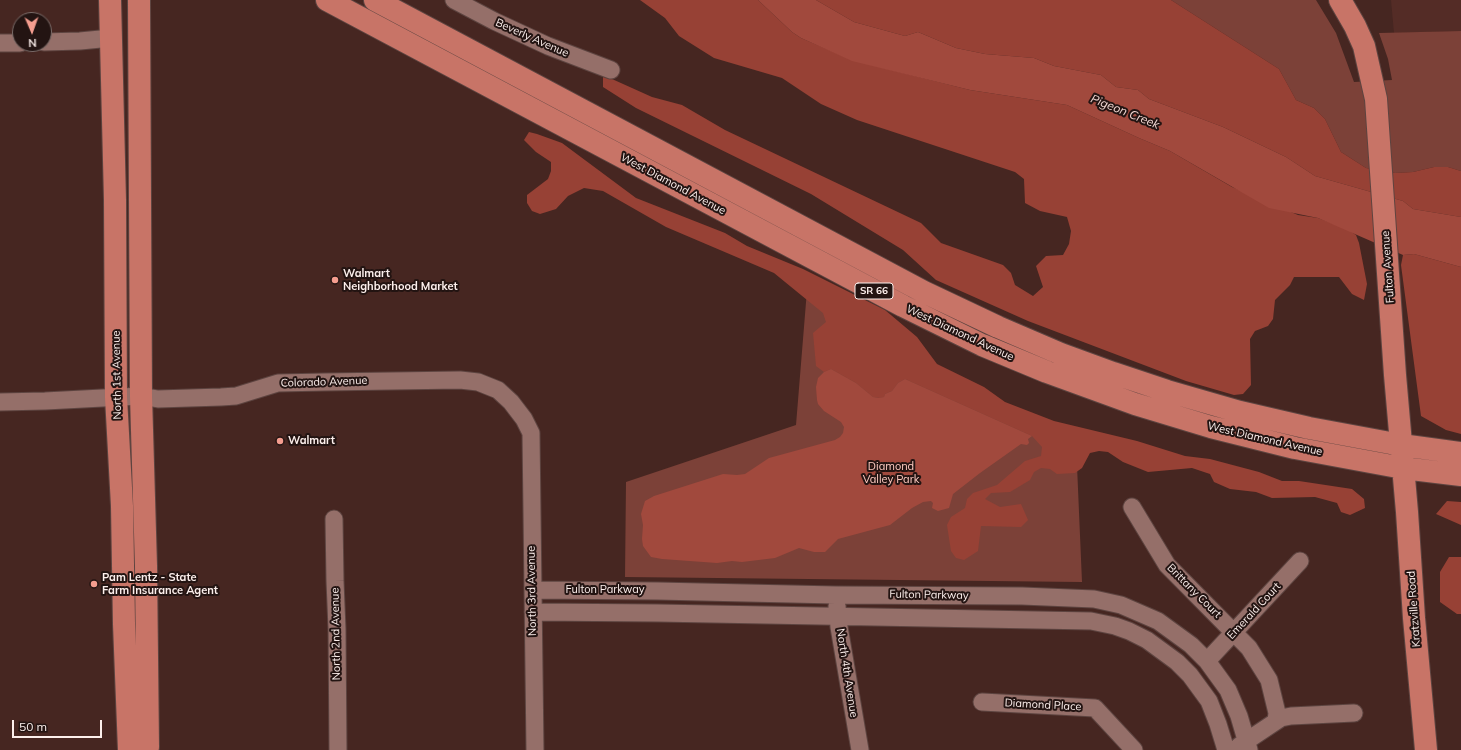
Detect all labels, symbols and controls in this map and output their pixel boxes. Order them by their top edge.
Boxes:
north arrow [12,12,52,52]
street label: Beverly Avenue [493,16,571,60]
text: N [28,36,37,50]
water label: Pigeon Creek [1088,92,1162,132]
street label: West Diamond Avenue [618,151,728,217]
street label: Fulton Avenue [1379,230,1397,304]
place label: Walmart Neighborhood Market [343,267,458,293]
marker: Walmart Neighborhood Market [330,275,340,285]
road number: SR 66 [855,283,893,299]
street label: West Diamond Avenue [904,302,1016,364]
street label: North 1st Avenue [110,330,124,420]
street label: Colorado Avenue [280,374,368,390]
street label: West Diamond Avenue [1206,419,1324,459]
place label: Walmart [288,434,335,448]
marker: Walmart [275,436,285,446]
park label: Diamond Valley Park [863,460,919,486]
street label: North 3rd Avenue [525,546,539,636]
street label: Brittany Court [1164,561,1224,621]
street label: Kratzville Road [1405,570,1423,648]
place label: Pam Lentz - State Farm Insurance Agent [102,571,218,597]
marker: Pam Lentz - State Farm Insurance Agent [89,579,99,589]
street label: Emerald Court [1224,580,1284,642]
street label: Fulton Parkway [565,583,645,597]
street label: North 2nd Avenue [329,588,343,680]
street label: Fulton Parkway [889,588,969,602]
street label: North 4th Avenue [833,628,861,718]
street label: Diamond Place [1004,696,1082,714]
scale bar [14,712,104,738]
text: 50 m [19,719,47,734]

